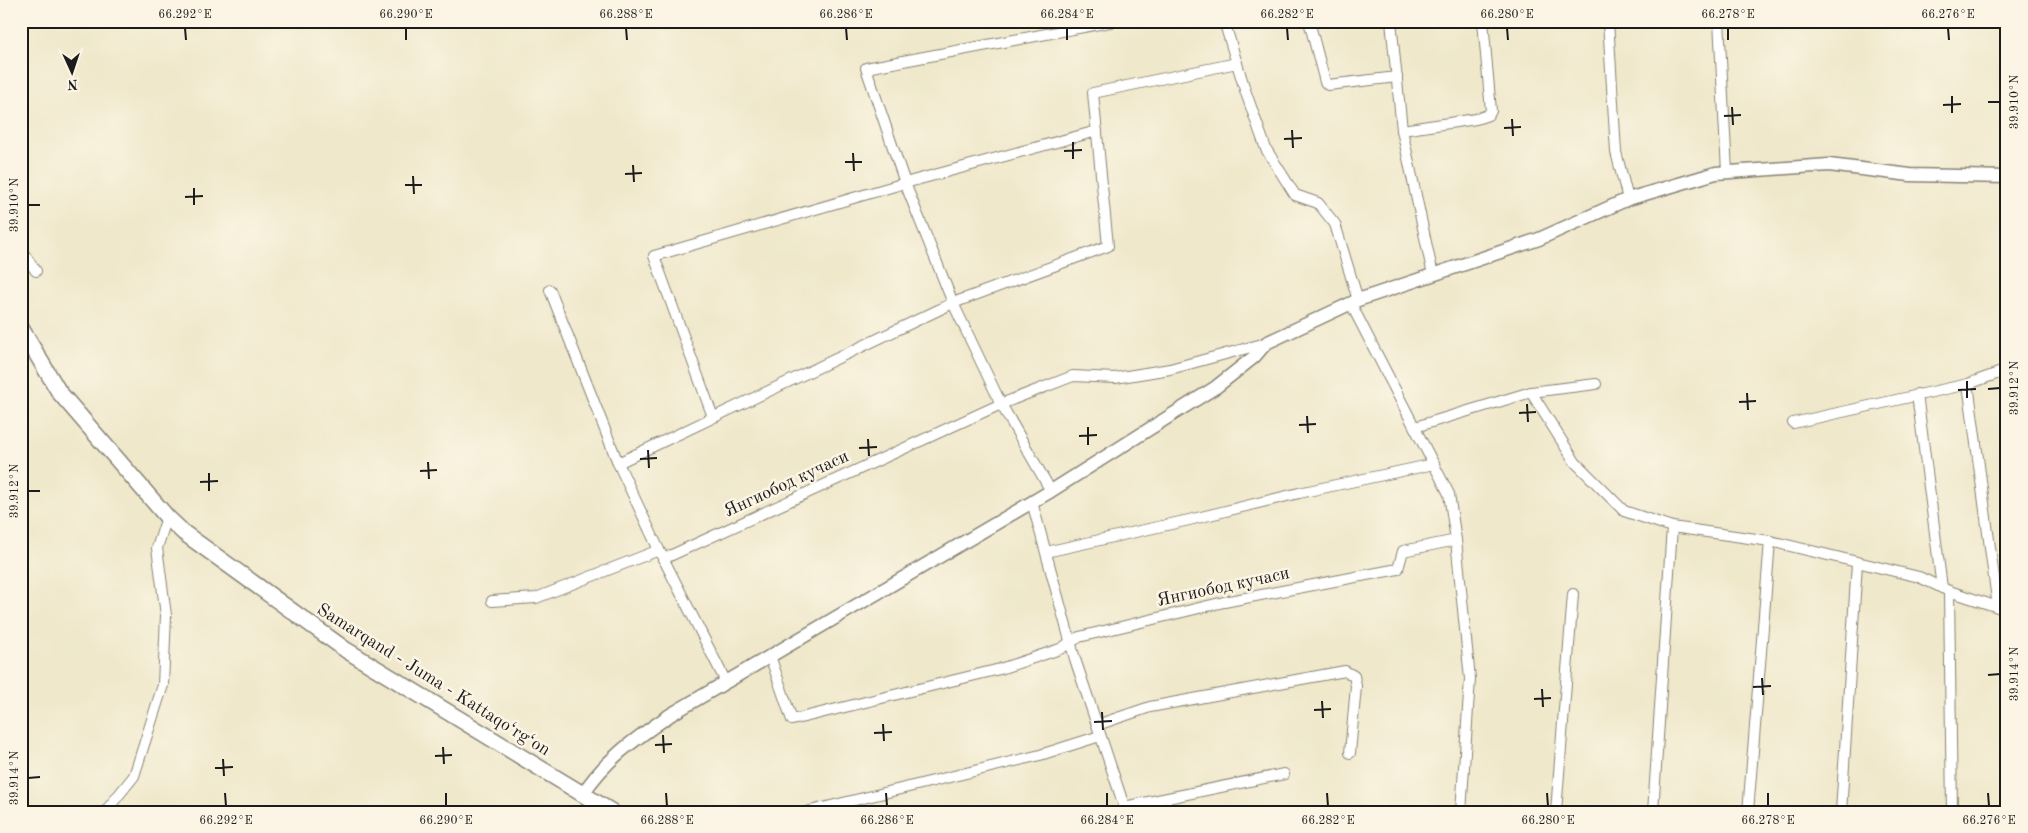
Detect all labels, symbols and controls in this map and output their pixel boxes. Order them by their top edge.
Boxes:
text: 66.292°E [158,9,212,21]
text: 66.290°E [379,9,433,21]
text: 66.288°E [599,9,653,21]
text: 66.286°E [819,9,873,21]
text: 66.284°E [1040,9,1094,21]
text: 66.282°E [1260,9,1314,21]
text: 66.280°E [1480,9,1534,21]
text: 66.278°E [1701,9,1755,21]
text: 66.276°E [1921,9,1975,21]
north arrow [48,48,98,98]
text: 39.910°N [2009,75,2021,129]
text: N [67,77,78,91]
text: 39.910°N [9,178,21,232]
text: 39.912°N [2009,361,2021,415]
street label: Янгиобод кучаси [721,447,851,521]
text: 39.912°N [9,464,21,518]
street label: Янгиобод кучаси [1155,564,1291,610]
street label: Samarqand - Juma - Kattaqo‘rg‘on [314,600,554,760]
text: 39.914°N [2009,647,2021,701]
text: 39.914°N [9,751,21,805]
text: 66.292°E [199,815,253,827]
text: 66.290°E [419,815,473,827]
text: 66.288°E [640,815,694,827]
text: 66.286°E [860,815,914,827]
text: 66.284°E [1080,815,1134,827]
text: 66.282°E [1301,815,1355,827]
text: 66.280°E [1521,815,1575,827]
text: 66.278°E [1741,815,1795,827]
text: 66.276°E [1962,815,2016,827]

